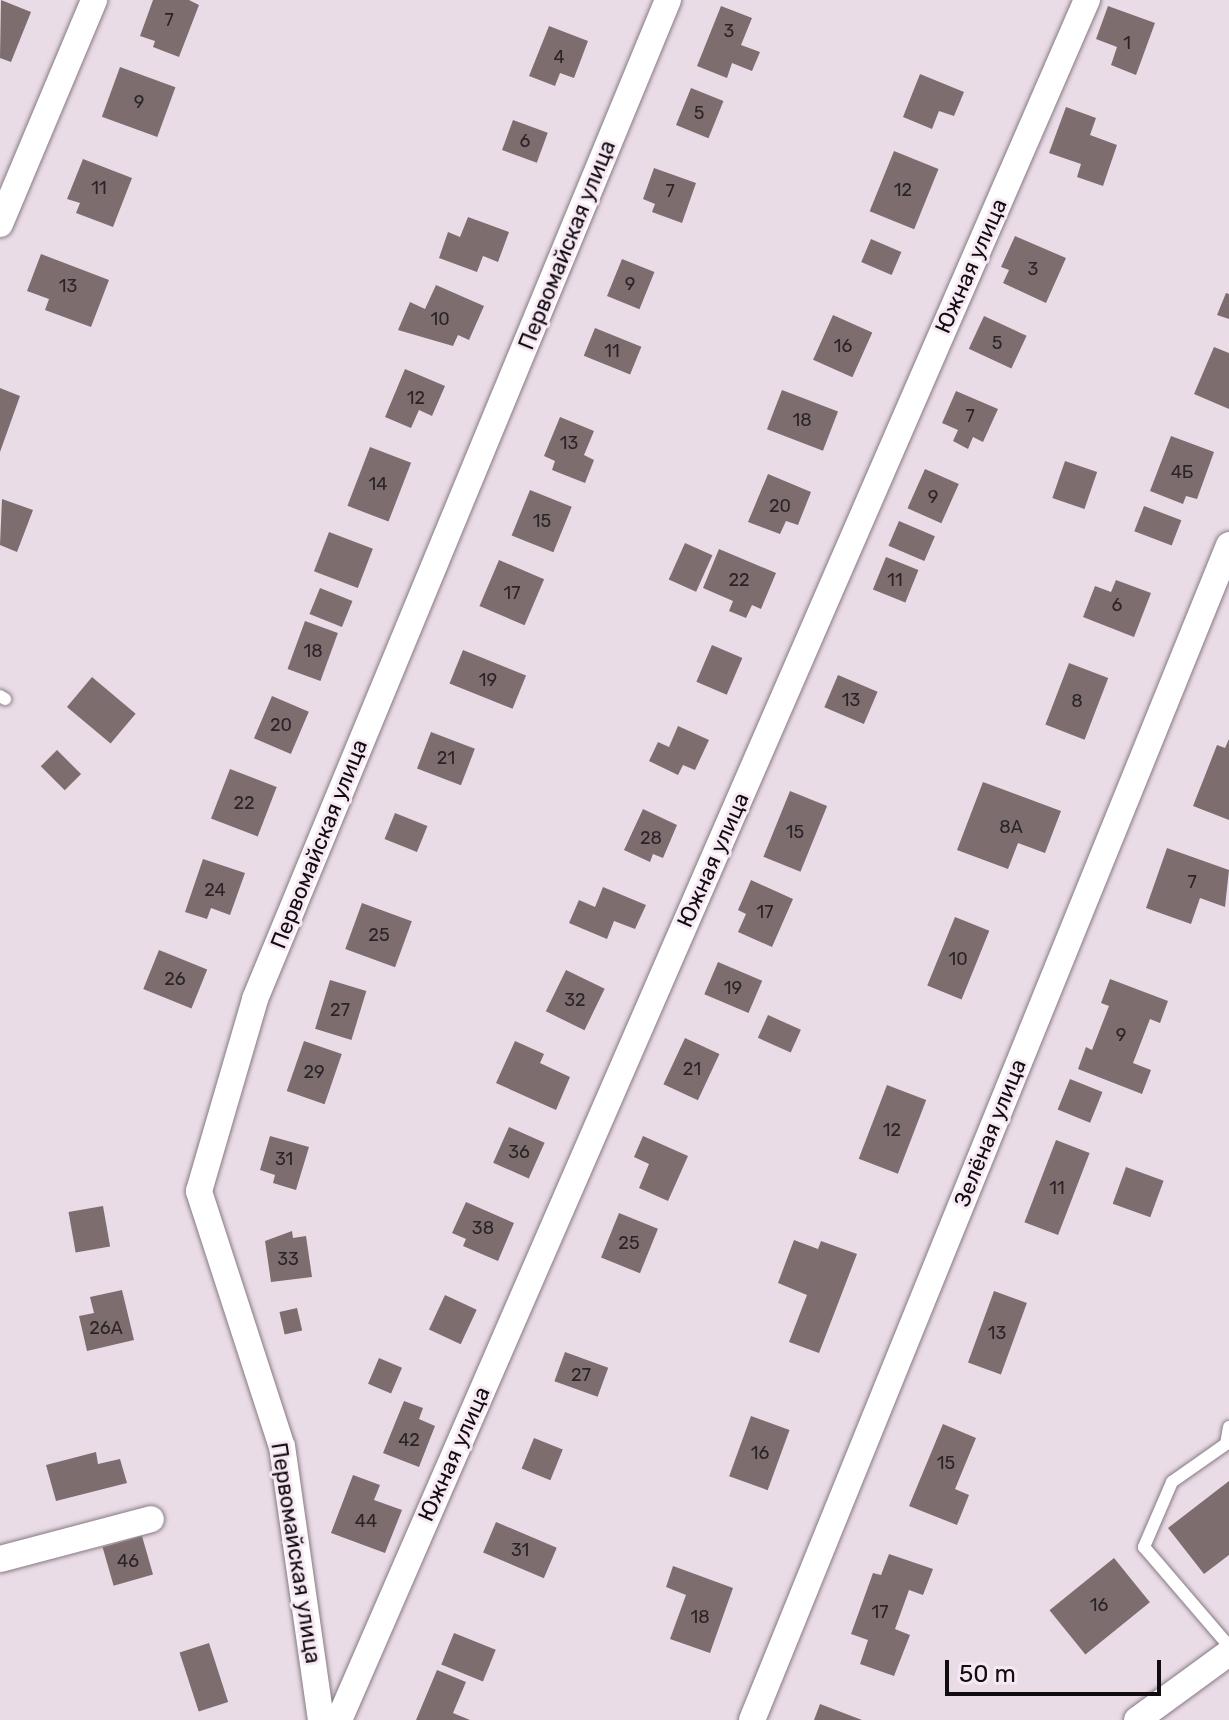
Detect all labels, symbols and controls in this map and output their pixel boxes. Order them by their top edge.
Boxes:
house number: 7 [164,9,174,31]
house number: 3 [724,20,734,42]
house number: 1 [1123,32,1131,54]
house number: 4 [553,46,565,68]
house number: 9 [134,91,144,113]
house number: 5 [694,102,704,124]
house number: 6 [520,130,530,152]
street label: Первомайская улица [513,136,621,354]
house number: 11 [91,177,107,199]
house number: 12 [894,179,912,201]
house number: 7 [665,180,675,202]
street label: Южная улица [930,195,1012,337]
house number: 3 [1028,258,1038,280]
house number: 9 [625,273,635,295]
house number: 13 [59,275,77,297]
house number: 10 [430,308,450,330]
house number: 5 [992,332,1002,354]
house number: 16 [834,335,852,357]
house number: 11 [604,340,620,362]
house number: 12 [407,387,425,409]
house number: 7 [965,405,975,427]
house number: 18 [792,409,812,431]
house number: 13 [560,432,578,454]
house number: 4Б [1171,461,1193,483]
house number: 14 [369,473,387,495]
house number: 9 [928,486,938,508]
house number: 20 [769,495,791,517]
house number: 15 [533,510,551,532]
house number: 22 [728,569,750,591]
house number: 11 [887,569,903,591]
house number: 17 [504,582,520,604]
house number: 6 [1112,594,1122,616]
house number: 18 [303,640,323,662]
house number: 19 [479,669,497,691]
house number: 13 [842,689,860,711]
house number: 8 [1071,690,1083,712]
house number: 20 [270,714,292,736]
street label: Первомайская улица [265,735,373,953]
house number: 21 [437,747,455,769]
street label: Южная улица [672,789,754,931]
house number: 22 [233,792,255,814]
house number: 8А [999,816,1023,838]
house number: 15 [786,821,804,843]
house number: 28 [640,827,662,849]
house number: 7 [1187,871,1197,893]
house number: 24 [204,879,226,901]
house number: 17 [757,901,773,923]
house number: 25 [368,924,390,946]
house number: 10 [948,948,968,970]
house number: 26 [164,968,186,990]
house number: 19 [724,977,742,999]
house number: 32 [564,989,586,1011]
house number: 27 [330,999,350,1021]
house number: 9 [1116,1024,1126,1046]
street label: Зелёная улица [948,1055,1032,1211]
house number: 21 [683,1058,701,1080]
house number: 29 [303,1061,325,1083]
house number: 12 [883,1119,901,1141]
house number: 36 [508,1141,530,1163]
house number: 31 [275,1148,293,1170]
house number: 11 [1049,1177,1065,1199]
house number: 38 [472,1217,494,1239]
house number: 25 [618,1232,640,1254]
house number: 33 [277,1248,299,1270]
house number: 26А [89,1317,123,1339]
house number: 13 [988,1322,1006,1344]
house number: 27 [571,1364,591,1386]
street label: Южная улица [413,1383,495,1525]
house number: 42 [398,1429,420,1451]
street label: Первомайская улица [265,1441,327,1665]
house number: 16 [751,1442,769,1464]
house number: 15 [937,1452,955,1474]
house number: 44 [355,1510,377,1532]
house number: 31 [511,1539,529,1561]
house number: 46 [117,1550,139,1572]
house number: 16 [1090,1594,1108,1616]
house number: 17 [872,1601,888,1623]
house number: 18 [690,1606,710,1628]
scale bar [949,1644,1165,1694]
text: 50 m [959,1660,1016,1688]

